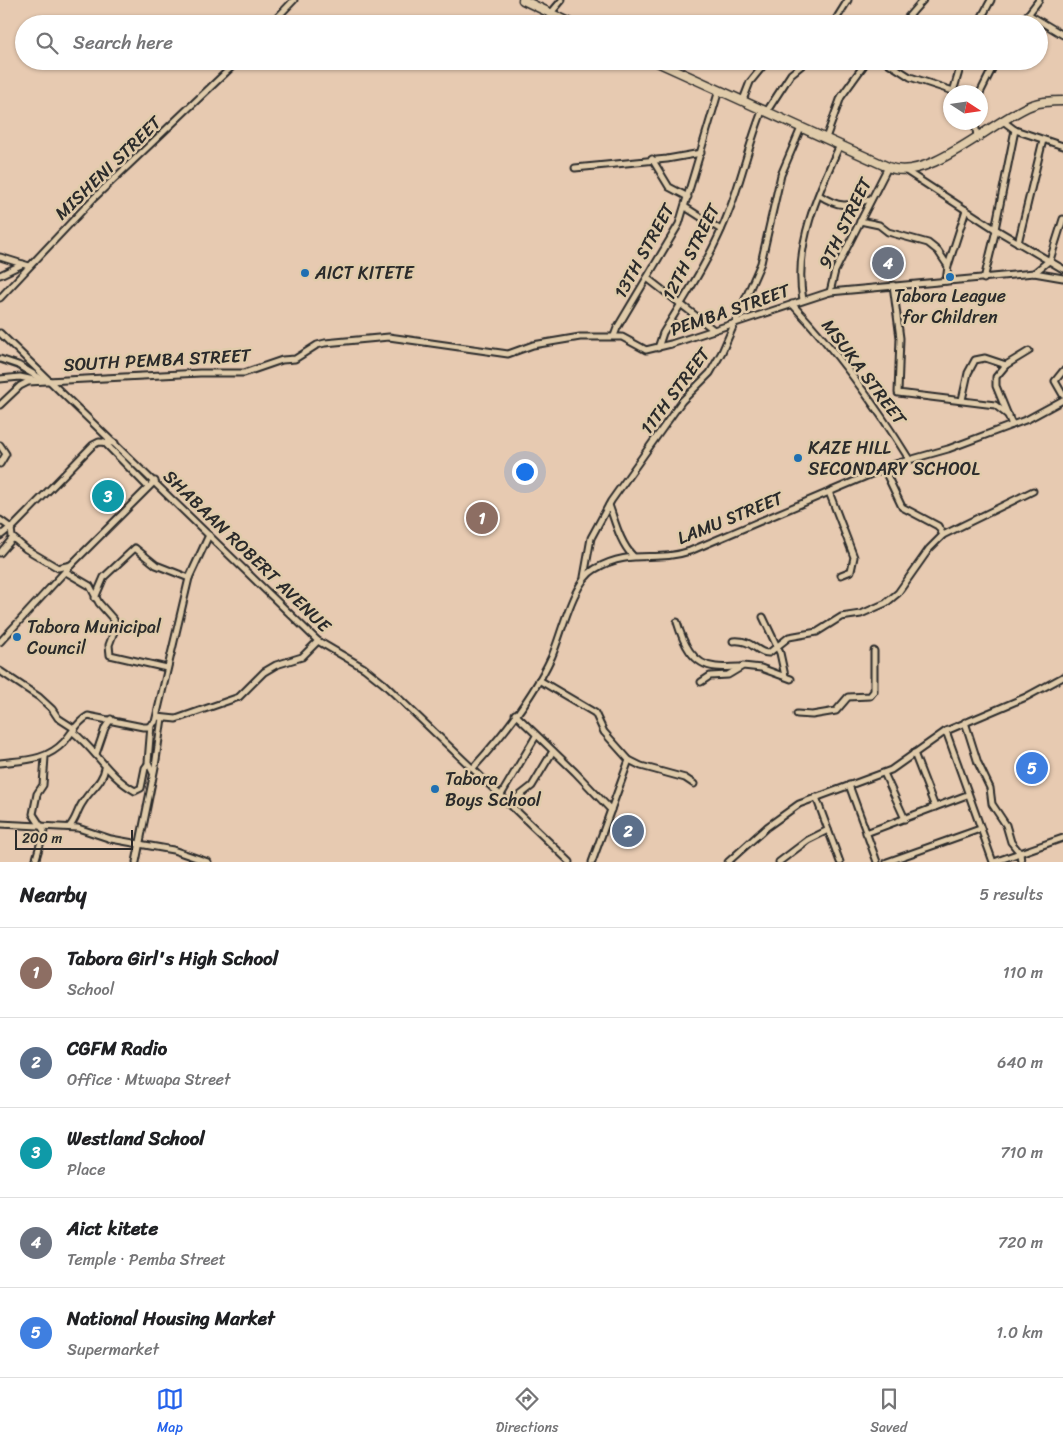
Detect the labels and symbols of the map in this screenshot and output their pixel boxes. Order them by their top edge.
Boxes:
north arrow [943,85,988,130]
street label: MISHENI STREET [47,107,170,228]
street label: 9TH STREET [809,171,881,274]
street label: 13TH STREET [605,197,684,304]
street label: 12TH STREET [653,197,730,306]
pin: 4 [872,244,904,282]
place label: AICT KITETE [314,257,415,289]
marker: AICT KITETE [299,267,311,279]
marker: Tabora League for Children [944,271,956,283]
street label: PEMBA STREET [666,274,795,345]
place label: Tabora League for Children [894,280,1006,333]
street label: MSUKA STREET [813,312,915,433]
street label: SOUTH PEMBA STREET [62,339,253,381]
street label: 11TH STREET [631,340,719,441]
place label: KAZE HILL SECONDARY SCHOOL [808,432,981,485]
marker: KAZE HILL SECONDARY SCHOOL [792,452,804,464]
your location [512,459,538,485]
street label: SHABAAN ROBERT AVENUE [155,462,339,641]
pin: 3 [92,477,124,515]
street label: LAMU STREET [672,482,789,554]
pin: 1 [466,499,498,537]
place label: Tabora Municipal Council [27,611,162,664]
marker: Tabora Municipal Council [11,631,23,643]
pin: 5 [1016,749,1048,787]
place label: Tabora Boys School [445,763,542,816]
marker: Tabora Boys School [429,783,441,795]
pin: 2 [612,812,644,850]
scale bar [15,827,132,850]

